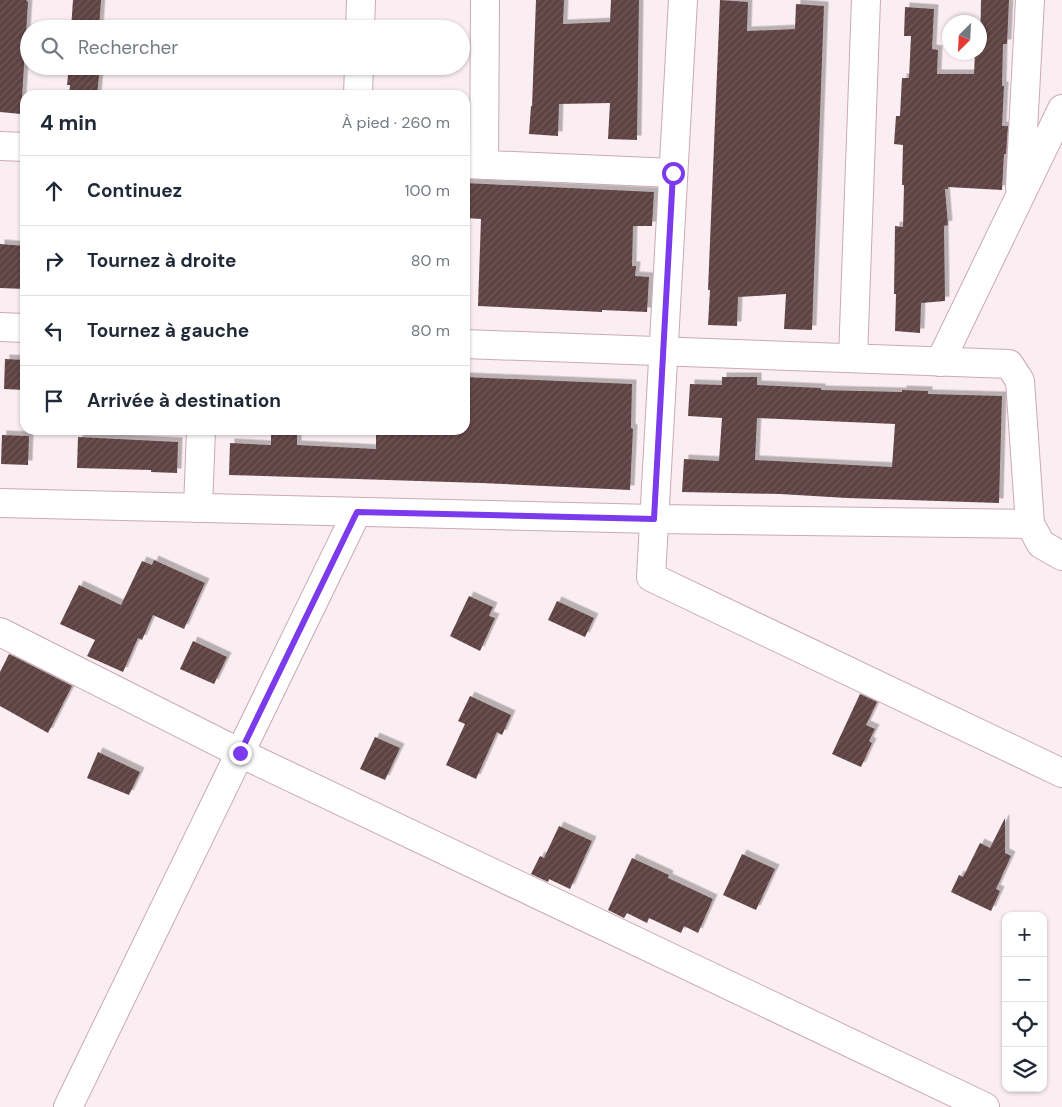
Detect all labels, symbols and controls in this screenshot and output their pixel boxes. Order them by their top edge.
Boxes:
north arrow [942,15,987,60]
search box [20,20,470,75]
icon: search [38,34,66,62]
text: Rechercher [78,35,178,60]
text: 4 min [40,109,97,137]
text: À pied · 260 m [342,112,450,133]
route start [662,162,685,185]
icon: ahead [40,177,68,205]
text: Continuez [87,178,182,203]
text: 100 m [405,180,450,201]
icon: right [40,247,68,275]
text: Tournez à droite [87,248,237,273]
text: 80 m [411,250,450,271]
icon: left [40,317,68,345]
text: Tournez à gauche [87,318,249,343]
text: 80 m [411,320,450,341]
icon: arrive [40,387,68,415]
text: Arrivée à destination [87,388,281,413]
route end [229,742,252,765]
map controls [1002,912,1047,1092]
button: + [1002,912,1047,957]
button: − [1002,957,1047,1002]
button: locate [1002,1002,1047,1047]
button: layers [1002,1047,1047,1092]

